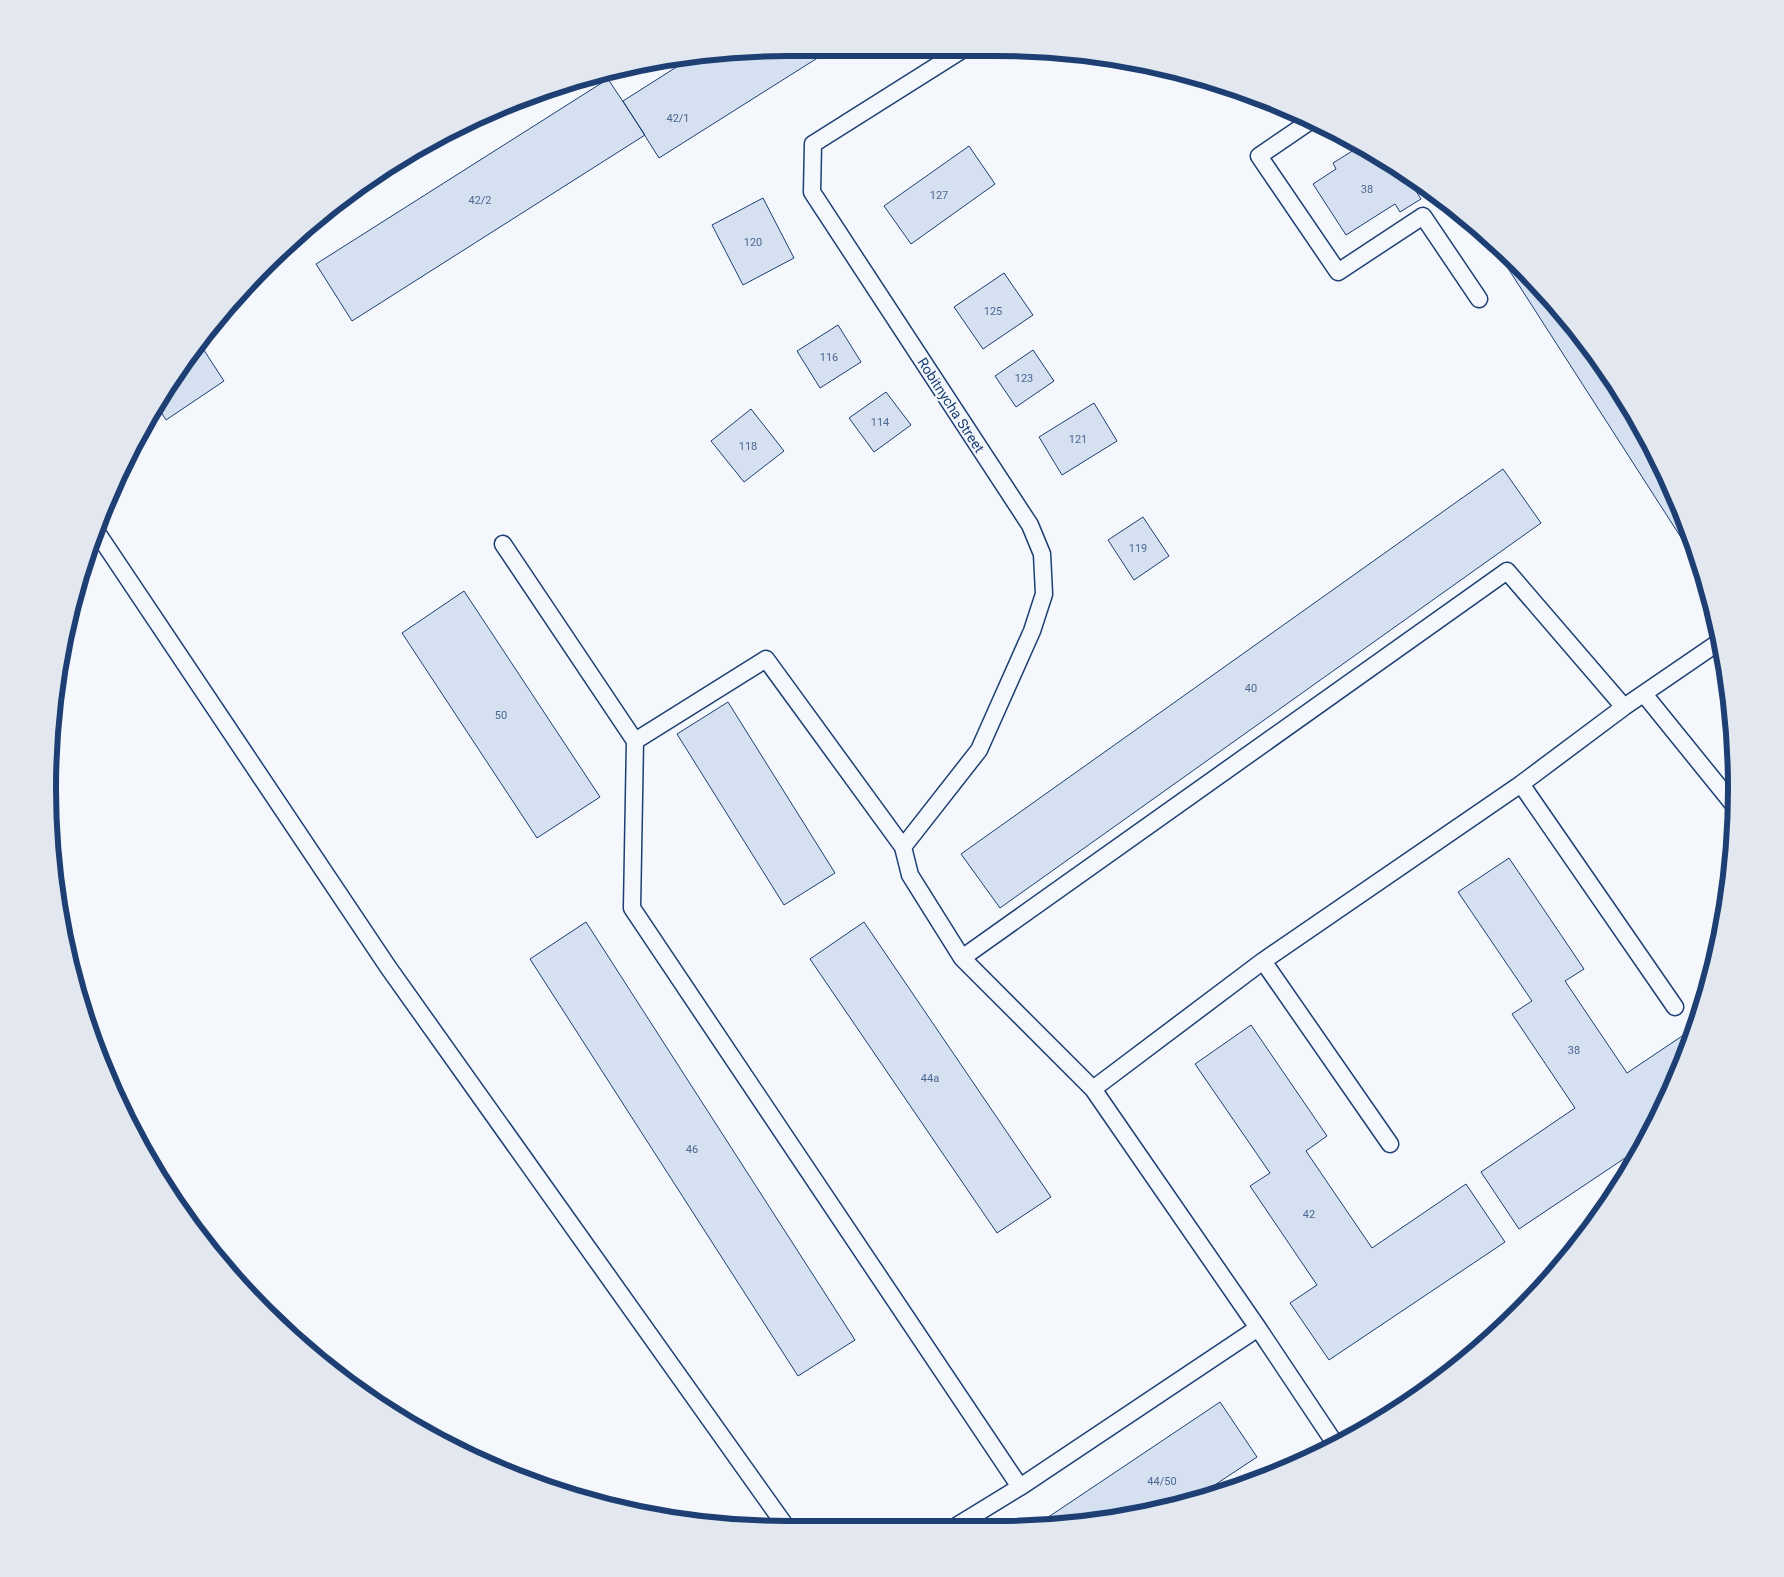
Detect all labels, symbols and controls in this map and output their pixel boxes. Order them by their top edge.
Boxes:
house number: 42/1 [666,112,690,125]
house number: 38 [1361,183,1373,196]
house number: 127 [930,189,948,202]
house number: 42/2 [468,194,492,207]
house number: 120 [744,236,762,249]
house number: 125 [984,305,1002,318]
house number: 116 [820,351,838,364]
street label: Robitnycha Street [914,355,988,456]
house number: 123 [1015,372,1033,385]
house number: 114 [871,416,889,429]
house number: 121 [1069,433,1087,446]
house number: 118 [739,440,757,453]
house number: 119 [1129,542,1147,555]
house number: 40 [1245,682,1257,695]
house number: 50 [495,709,507,722]
house number: 38 [1568,1044,1580,1057]
house number: 44а [921,1072,939,1085]
house number: 46 [686,1143,698,1156]
house number: 42 [1303,1208,1315,1221]
house number: 44/50 [1147,1475,1177,1488]

